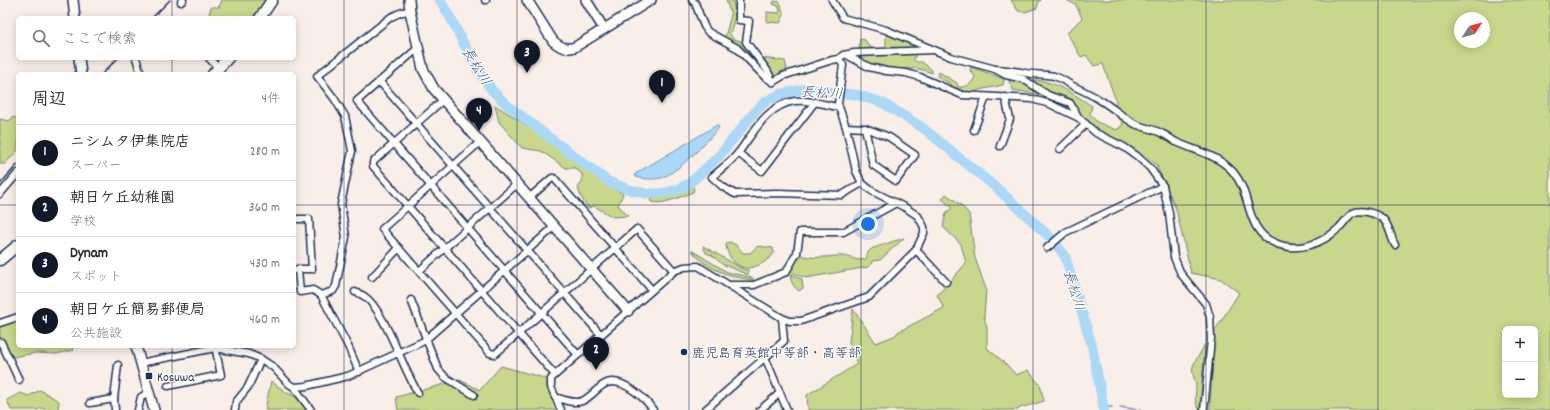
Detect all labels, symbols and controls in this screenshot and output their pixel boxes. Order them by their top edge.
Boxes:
north arrow [1454,12,1490,48]
search box [16,16,296,60]
icon: search [30,27,52,49]
text: ここで検索 [62,29,137,51]
pin: 3 [514,40,540,73]
water label: 長松川 [456,44,495,90]
pin: 1 [649,70,675,103]
water label: 長松川 [800,83,843,105]
text: 周辺 [32,89,66,113]
text: 4件 [262,90,280,109]
pin: 4 [466,98,492,131]
text: ニシムタ伊集院店 [70,132,190,154]
text: 1 [44,143,46,162]
text: 280 m [250,143,280,162]
text: スーパー [70,157,121,176]
text: 朝日ケ丘幼稚園 [70,188,175,210]
text: 2 [42,199,48,218]
text: 360 m [249,199,280,218]
text: 学校 [70,213,96,232]
your location [858,214,878,234]
text: Dynam [70,243,108,265]
text: 3 [42,255,48,274]
text: 430 m [250,255,280,274]
text: スポット [70,268,122,287]
water label: 長松川 [1057,268,1089,314]
text: 朝日ケ丘簡易郵便局 [70,300,205,322]
text: 4 [42,311,48,330]
text: 460 m [249,311,280,330]
text: 公共施設 [70,325,122,344]
map controls [1502,326,1538,398]
button: + [1502,326,1538,362]
pin: 2 [583,337,609,370]
place label: 鹿児島育英館中等部・高等部 [692,345,861,364]
marker: 鹿児島育英館中等部・高等部 [679,347,689,357]
button: − [1502,362,1538,398]
place label: Kosuwa [157,369,195,388]
marker: Kosuwa [144,371,154,381]

